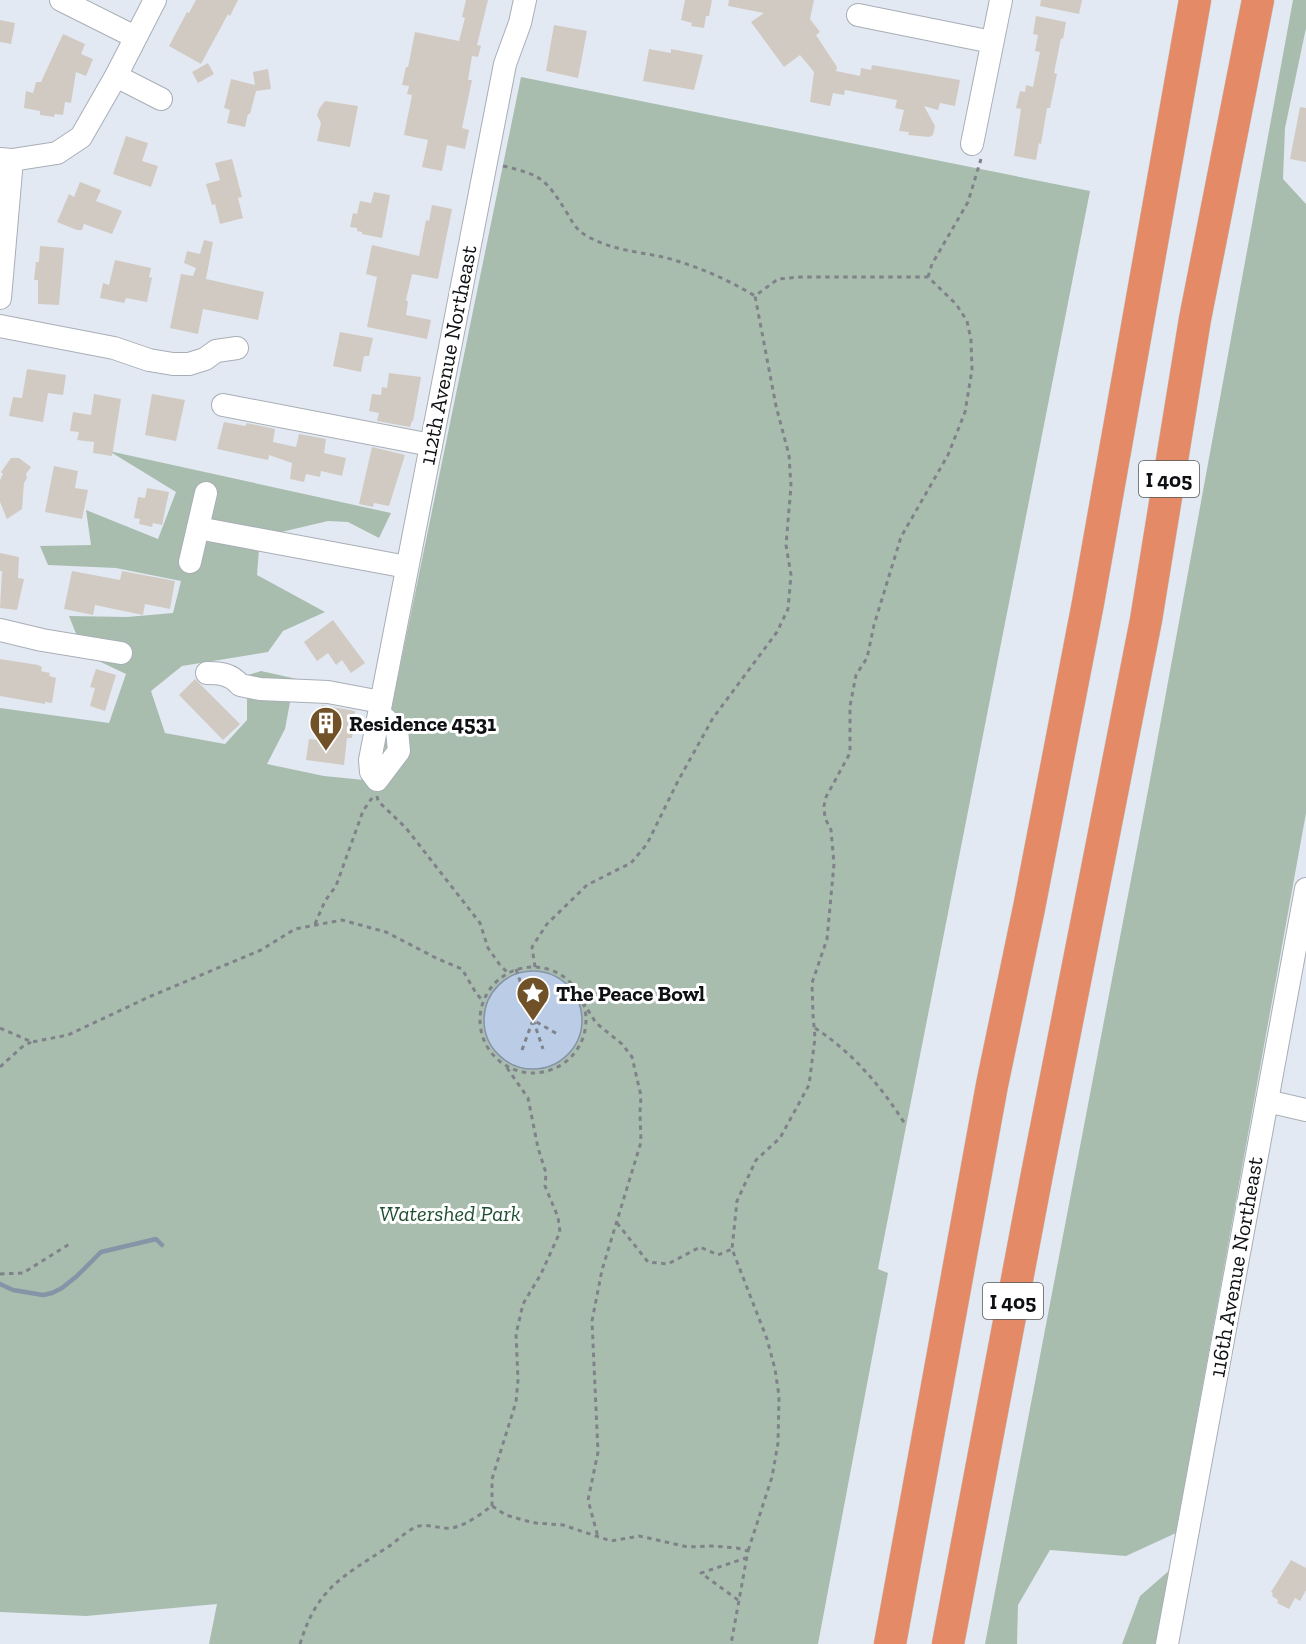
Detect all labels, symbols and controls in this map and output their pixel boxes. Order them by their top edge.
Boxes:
street label: 112th Avenue Northeast [413,242,483,467]
road number: I 405 [1139,461,1199,497]
building icon: Residence 4531 [308,705,344,752]
place label: Residence 4531 [349,710,496,737]
place icon: The Peace Bowl [515,975,551,1022]
place label: The Peace Bowl [556,980,705,1007]
street label: 116th Avenue Northeast [1203,1154,1269,1379]
park label: Watershed Park [379,1200,521,1227]
road number: I 405 [983,1283,1043,1319]

